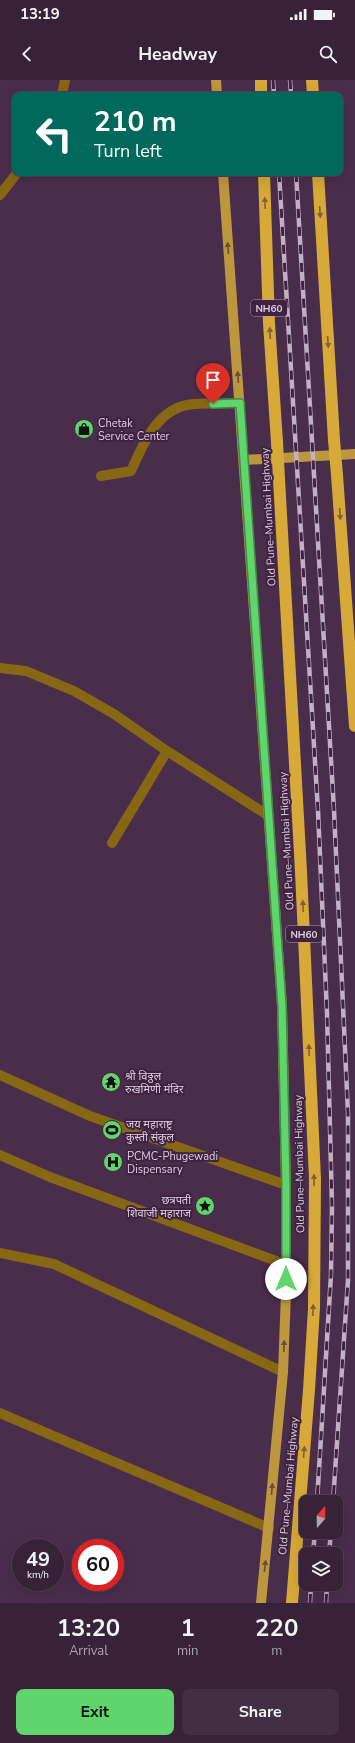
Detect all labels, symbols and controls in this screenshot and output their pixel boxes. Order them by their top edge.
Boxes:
text: 13:19 [20,4,60,24]
text: Headway [138,42,217,66]
icon: back [16,43,38,65]
icon: search [317,43,339,65]
text: 210 m [94,103,177,141]
icon: left [28,108,80,160]
text: Turn left [94,139,162,163]
one-way arrow [262,196,268,209]
one-way arrow [317,206,323,219]
one-way arrow [225,242,232,254]
road number: NH60 [251,300,287,316]
one-way arrow [267,327,274,339]
one-way arrow [325,336,332,348]
pin [196,363,230,404]
icon: arrive [202,369,224,391]
one-way arrow [234,371,241,383]
place label: Chetak Service Center [98,416,170,444]
shop icon: Chetak Service Center [73,418,95,440]
street label: Old Pune–Mumbai Highway [257,447,280,586]
one-way arrow [336,508,343,520]
street label: Old Pune–Mumbai Highway [275,771,298,910]
one-way arrow [300,899,306,912]
road number: NH60 [286,926,322,942]
one-way arrow [306,1043,312,1056]
place label: श्री विठ्ठल रुखमिणी मंदिर [125,1069,184,1097]
temple icon: श्री विठ्ठल रुखमिणी मंदिर [100,1071,122,1093]
street label: Old Pune–Mumbai Highway [291,1094,308,1233]
place label: जय महाराष्ट्र कुस्ती संकुल [126,1117,175,1145]
sports icon: जय महाराष्ट्र कुस्ती संकुल [101,1119,123,1141]
place label: PCMC-Phugewadi Dispensary [127,1149,218,1177]
hospital icon: PCMC-Phugewadi Dispensary [102,1151,124,1173]
one-way arrow [311,1174,318,1186]
place label: छत्रपती शिवाजी महाराज [127,1193,192,1221]
place icon: छत्रपती शिवाजी महाराज [194,1195,216,1217]
position arrow [265,1258,307,1300]
one-way arrow [310,1304,317,1316]
one-way arrow [281,1340,288,1352]
street label: Old Pune–Mumbai Highway [275,1416,302,1556]
one-way arrow [300,1446,307,1458]
one-way arrow [269,1483,276,1495]
north arrow [299,1495,343,1539]
map controls [299,1495,343,1591]
speed limit sign: 60 [72,1539,124,1591]
text: 49 [26,1546,50,1573]
button: layers [299,1547,343,1591]
one-way arrow [261,1559,268,1572]
text: km/h [27,1568,49,1582]
text: 13:20 [57,1612,120,1644]
text: 1 [180,1612,195,1644]
text: 220 [255,1612,298,1644]
text: Arrival [69,1642,108,1660]
text: min [177,1642,198,1660]
text: m [271,1642,282,1660]
button: Exit [16,1689,174,1735]
button: Share [182,1689,339,1735]

